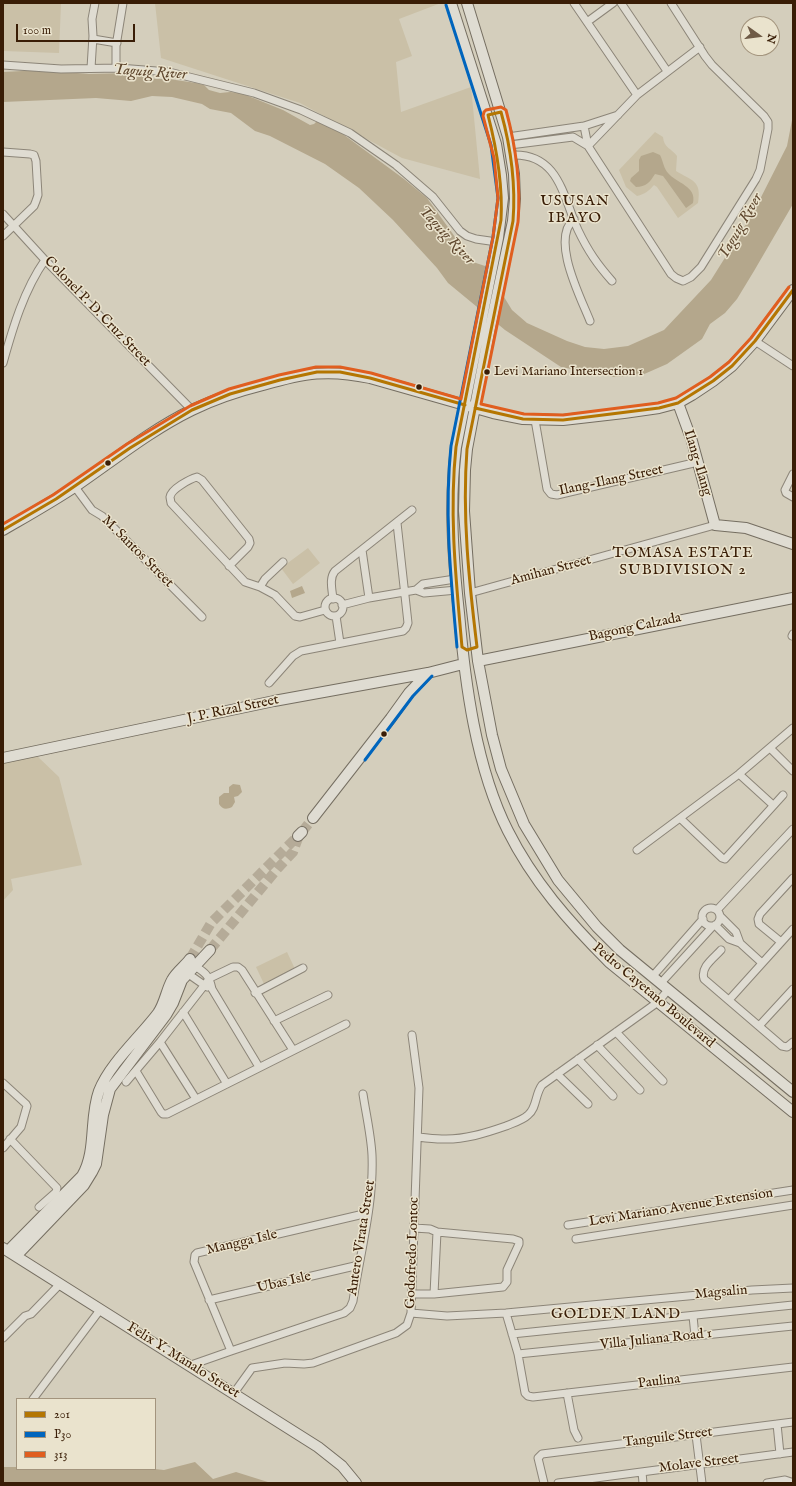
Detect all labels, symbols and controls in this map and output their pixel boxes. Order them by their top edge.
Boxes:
scale bar [18,16,137,42]
north arrow [740,16,780,56]
text: 100 m [23,23,51,38]
text: N [763,32,779,45]
water label: Taguig River [113,61,187,85]
water label: Taguig River [715,190,767,264]
district label: USUSAN IBAYO [540,193,610,228]
water label: Taguig River [414,203,478,269]
street label: Colonel P. D. Cruz Street [40,253,154,371]
place label: Levi Mariano Intersection 1 [494,364,643,380]
marker: Levi Mariano Intersection 1 [482,367,492,377]
unlabelled marker [414,382,424,392]
street label: Ilang-Ilang [679,428,715,498]
unlabelled marker [103,458,113,468]
street label: Ilang-Ilang Street [557,462,665,500]
street label: M. Santos Street [97,512,177,592]
district label: TOMASA ESTATE SUBDIVISION 2 [612,545,754,580]
street label: Amihan Street [509,552,593,590]
street label: Bagong Calzada [587,610,683,646]
street label: J. P. Rizal Street [186,692,280,728]
unlabelled marker [379,729,389,739]
street label: Pedro Cayetano Boulevard [588,940,718,1052]
street label: Antero Virata Street [345,1179,379,1297]
street label: Levi Mariano Avenue Extension [588,1185,774,1231]
street label: Godofredo Lontoc [403,1197,423,1309]
street label: Mangga Isle [205,1227,279,1259]
street label: Ubas Isle [255,1269,313,1297]
street label: Magsalin [694,1282,748,1304]
district label: GOLDEN LAND [551,1306,681,1324]
street label: Felix Y. Manalo Street [124,1319,242,1403]
street label: Villa Juliana Road 1 [599,1326,713,1354]
street label: Paulina [637,1371,681,1393]
legend [16,1398,156,1470]
text: 201 [54,1407,70,1422]
street label: Tanguile Street [623,1424,713,1452]
text: P30 [54,1427,71,1442]
text: 313 [54,1447,67,1462]
street label: Molave Street [658,1451,740,1477]

